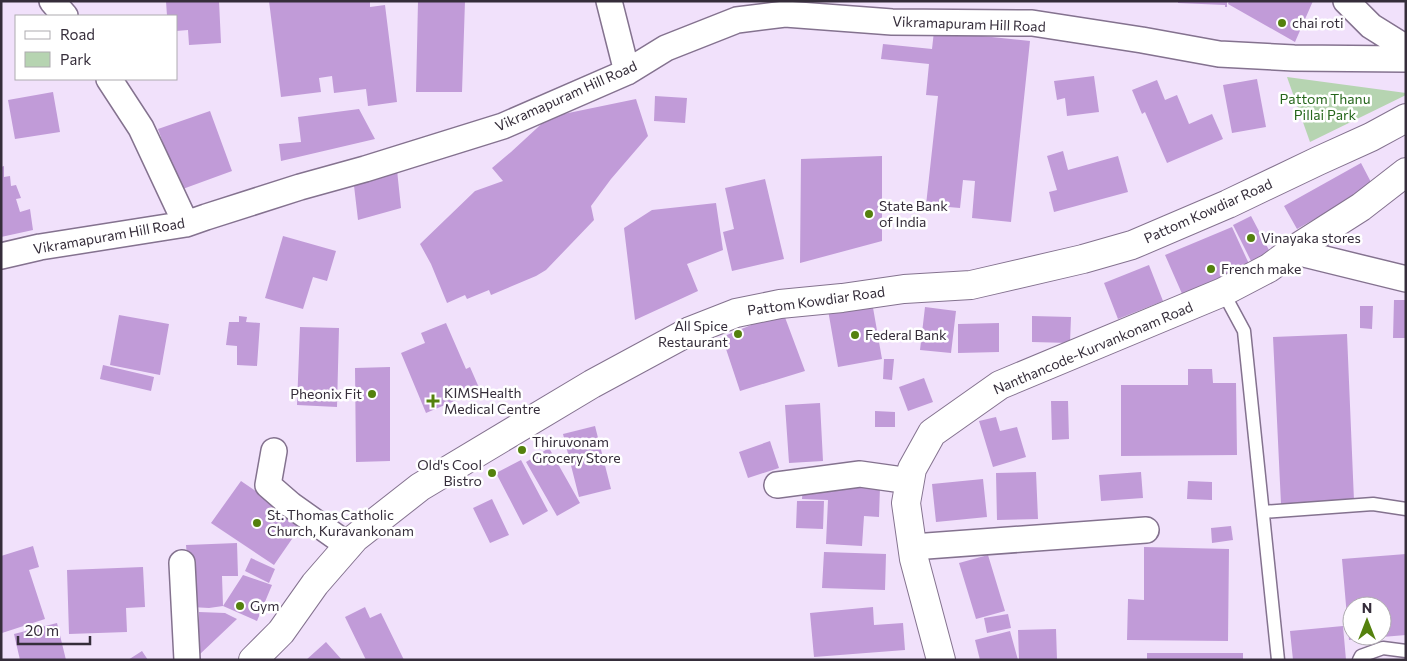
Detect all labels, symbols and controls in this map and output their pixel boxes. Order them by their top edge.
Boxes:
street label: Vikramapuram Hill Road [892,12,1046,35]
place label: chai roti [1292,14,1344,31]
legend [15,15,178,80]
marker: chai roti [1276,17,1288,29]
text: Road [60,25,95,43]
text: Park [60,50,91,68]
street label: Vikramapuram Hill Road [492,57,639,135]
park label: Pattom Thanu Pillai Park [1280,90,1370,123]
street label: Pattom Kowdiar Road [1141,175,1275,247]
place label: State Bank of India [879,197,948,230]
marker: State Bank of India [863,208,875,220]
street label: Vikramapuram Hill Road [32,214,186,257]
place label: Vinayaka stores [1261,229,1361,246]
marker: Vinayaka stores [1245,232,1257,244]
place label: French make [1221,260,1301,277]
marker: French make [1205,263,1217,275]
street label: Pattom Kowdiar Road [746,282,886,319]
street label: Nanthancode-Kurvankonam Road [990,298,1195,397]
place label: All Spice Restaurant [658,317,728,350]
place label: Federal Bank [865,326,947,343]
marker: All Spice Restaurant [732,328,744,340]
marker: Federal Bank [849,329,861,341]
place label: KIMSHealth Medical Centre [444,384,540,417]
place label: Pheonix Fit [290,385,362,402]
marker: Pheonix Fit [366,388,378,400]
marker: KIMSHealth Medical Centre [426,394,440,408]
place label: Thiruvonam Grocery Store [532,433,621,466]
marker: Thiruvonam Grocery Store [516,444,528,456]
place label: Old's Cool Bistro [417,456,482,489]
marker: Old's Cool Bistro [486,467,498,479]
place label: St. Thomas Catholic Church, Kuravankonam [267,506,414,539]
marker: St. Thomas Catholic Church, Kuravankonam [251,517,263,529]
north arrow [1342,596,1392,646]
place label: Gym [250,597,279,614]
text: N [1362,599,1372,616]
marker: Gym [234,600,246,612]
scale bar [18,614,90,646]
text: 20 m [25,621,59,639]

